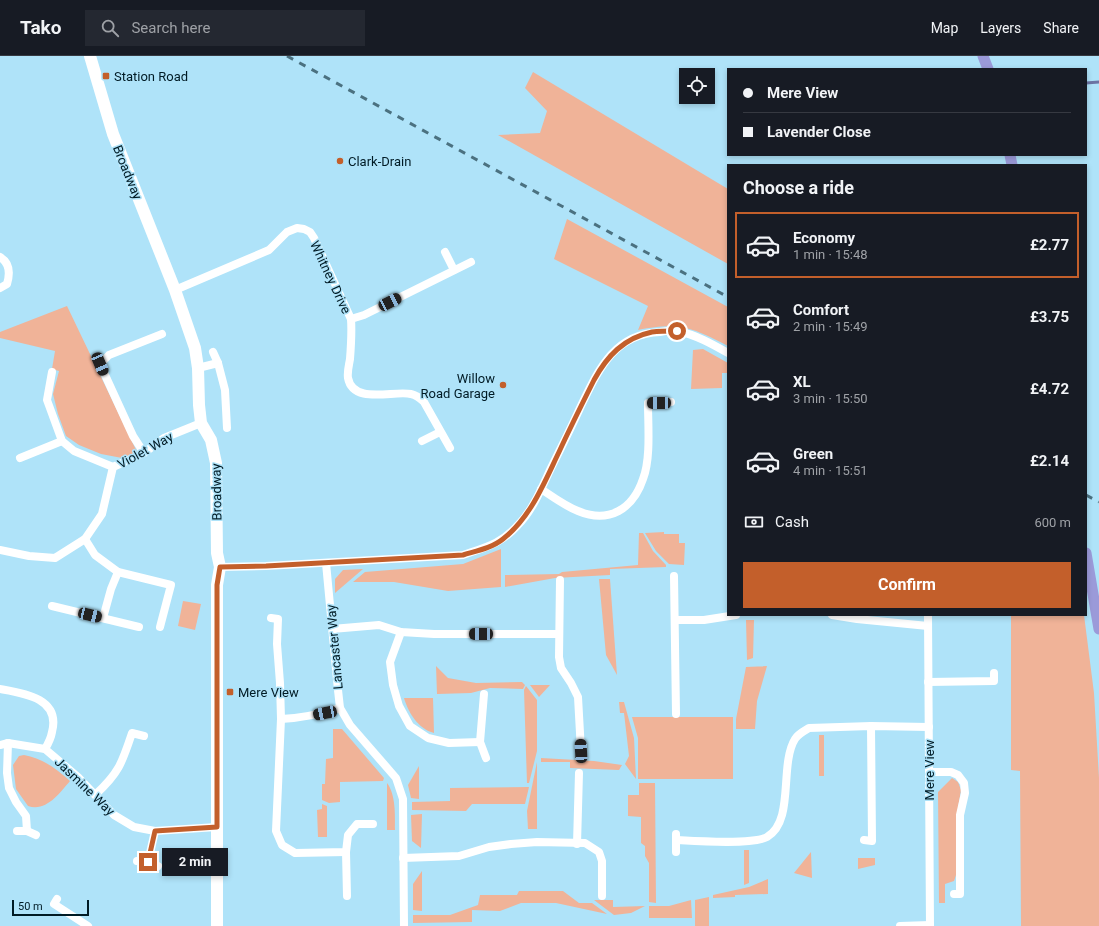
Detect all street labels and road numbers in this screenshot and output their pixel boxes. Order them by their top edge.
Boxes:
street label: Broadway [110,143,145,201]
street label: Whitney Drive [307,238,354,316]
street label: Violet Way [115,429,175,472]
street label: Broadway [209,463,224,521]
street label: Lancaster Way [323,604,346,690]
street label: Mere View [922,739,937,800]
street label: Jasmine Way [52,754,118,819]

